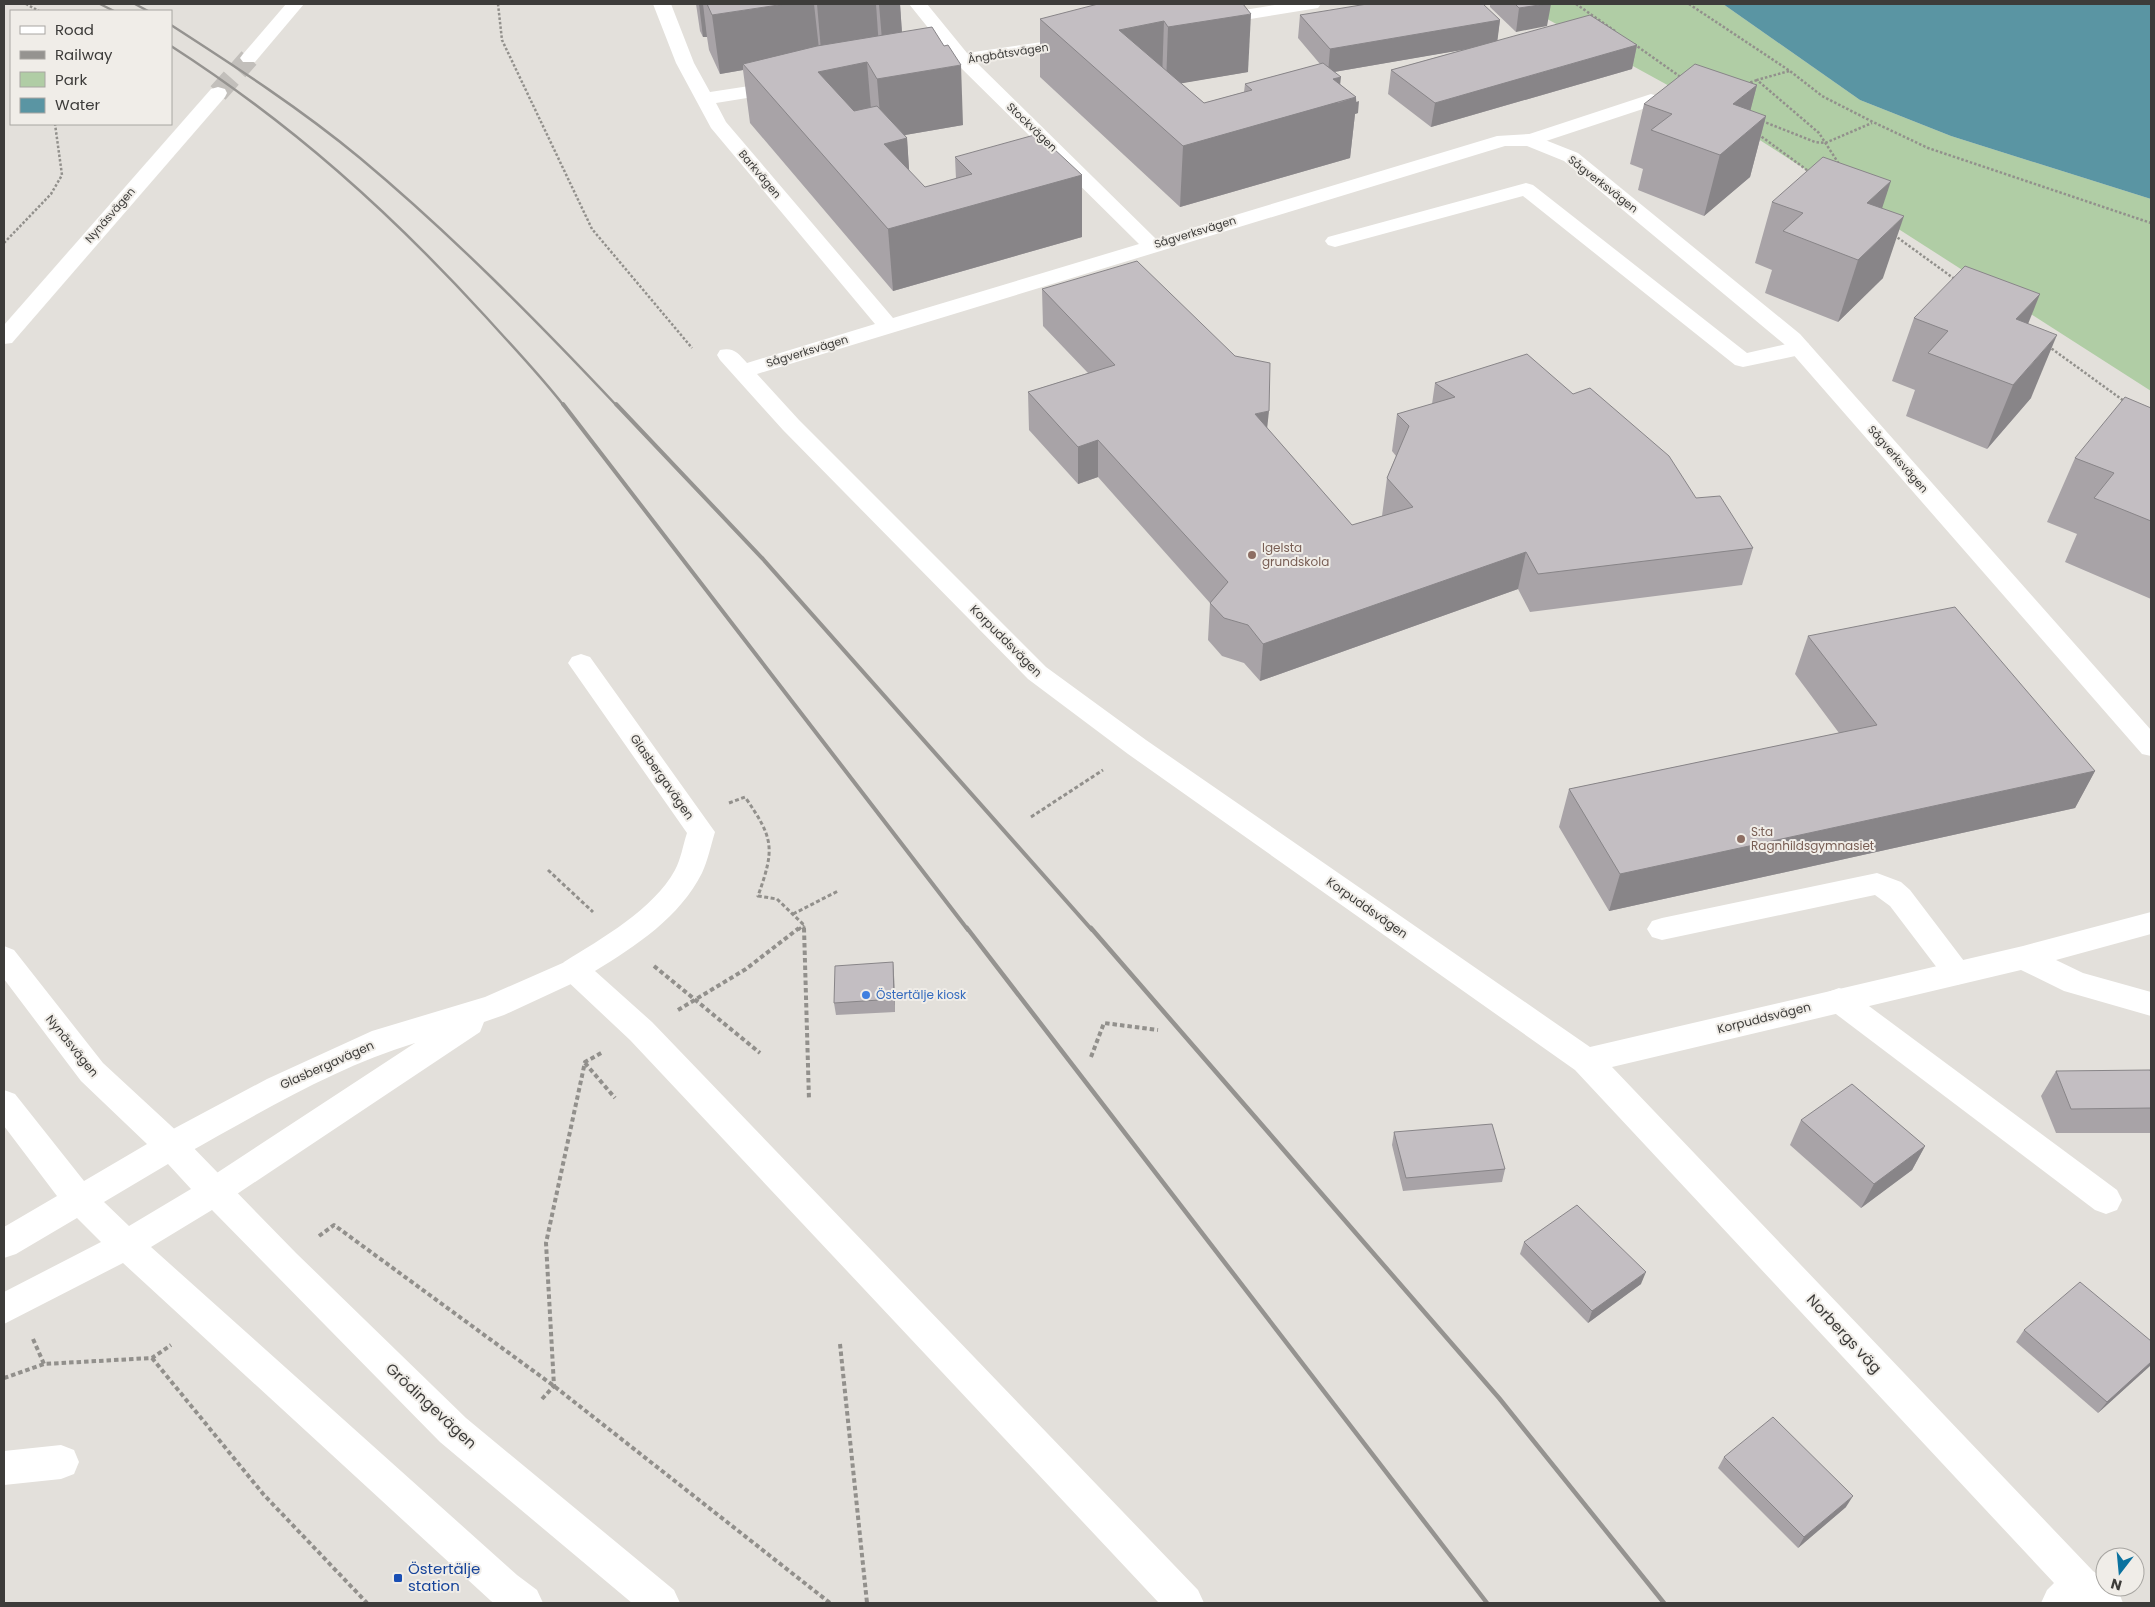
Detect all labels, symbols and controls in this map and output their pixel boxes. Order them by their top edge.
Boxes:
legend [10,10,172,125]
text: Road [55,19,94,40]
street label: Ångbåtsvägen [967,39,1049,67]
text: Railway [55,44,113,65]
text: Park [55,69,87,90]
text: Water [55,94,101,115]
street label: Stockvägen [1003,99,1061,155]
street label: Barkvägen [735,146,785,202]
street label: Sågverksvägen [1565,152,1641,216]
street label: Nynäsvägen [81,184,139,246]
street label: Sågverksvägen [1152,212,1238,252]
street label: Sågverksvägen [764,331,850,371]
street label: Sågverksvägen [1864,422,1932,496]
place label: Igelsta grundskola [1262,539,1329,570]
marker: Igelsta grundskola [1246,549,1258,561]
street label: Korpuddsvägen [967,601,1046,680]
street label: Glasbergavägen [626,730,698,823]
place label: S:ta Ragnhildsgymnasiet [1751,823,1874,854]
marker: S:ta Ragnhildsgymnasiet [1735,833,1747,845]
street label: Korpuddsvägen [1323,873,1411,942]
place label: Östertälje kiosk [876,986,967,1003]
marker: Östertälje kiosk [860,989,872,1001]
street label: Korpuddsvägen [1715,998,1812,1037]
street label: Nynäsvägen [42,1011,103,1080]
street label: Glasbergavägen [277,1036,376,1093]
street label: Norbergs väg [1802,1289,1887,1378]
street label: Grödingevägen [381,1358,481,1453]
north arrow [2095,1547,2145,1597]
place label: Östertälje station [408,1558,480,1596]
marker: Östertälje station [392,1572,404,1584]
text: N [2109,1573,2124,1596]

